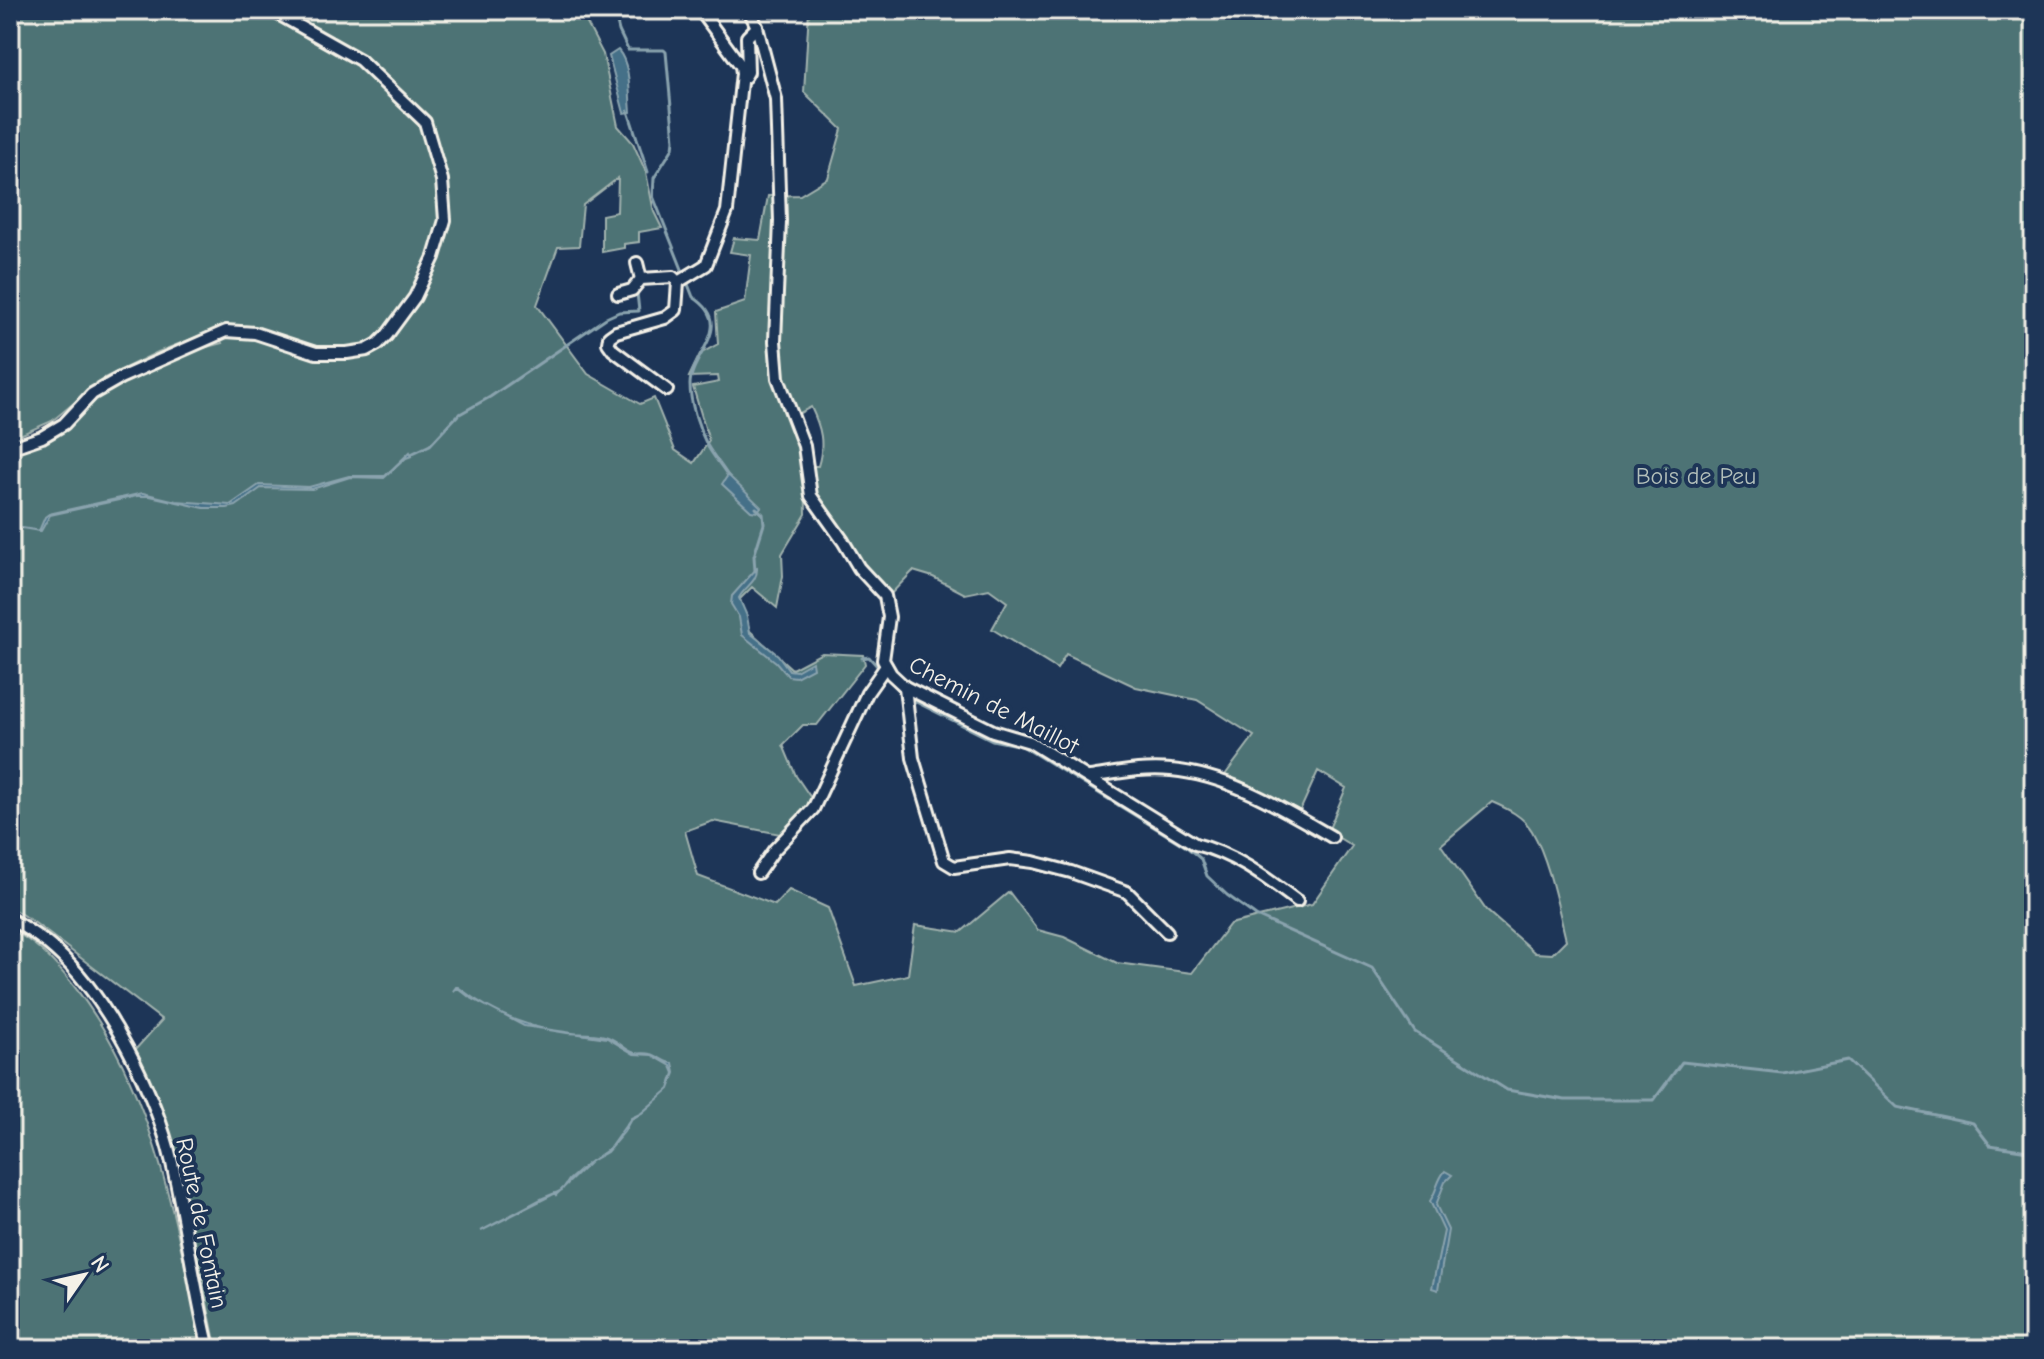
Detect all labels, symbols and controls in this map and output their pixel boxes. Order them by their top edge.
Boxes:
park label: Bois de Peu [1636,462,1756,490]
street label: Chemin de Maillot [904,650,1085,760]
street label: Route de Fontain [170,1135,234,1311]
north arrow [44,1235,124,1315]
text: N [85,1251,115,1278]

